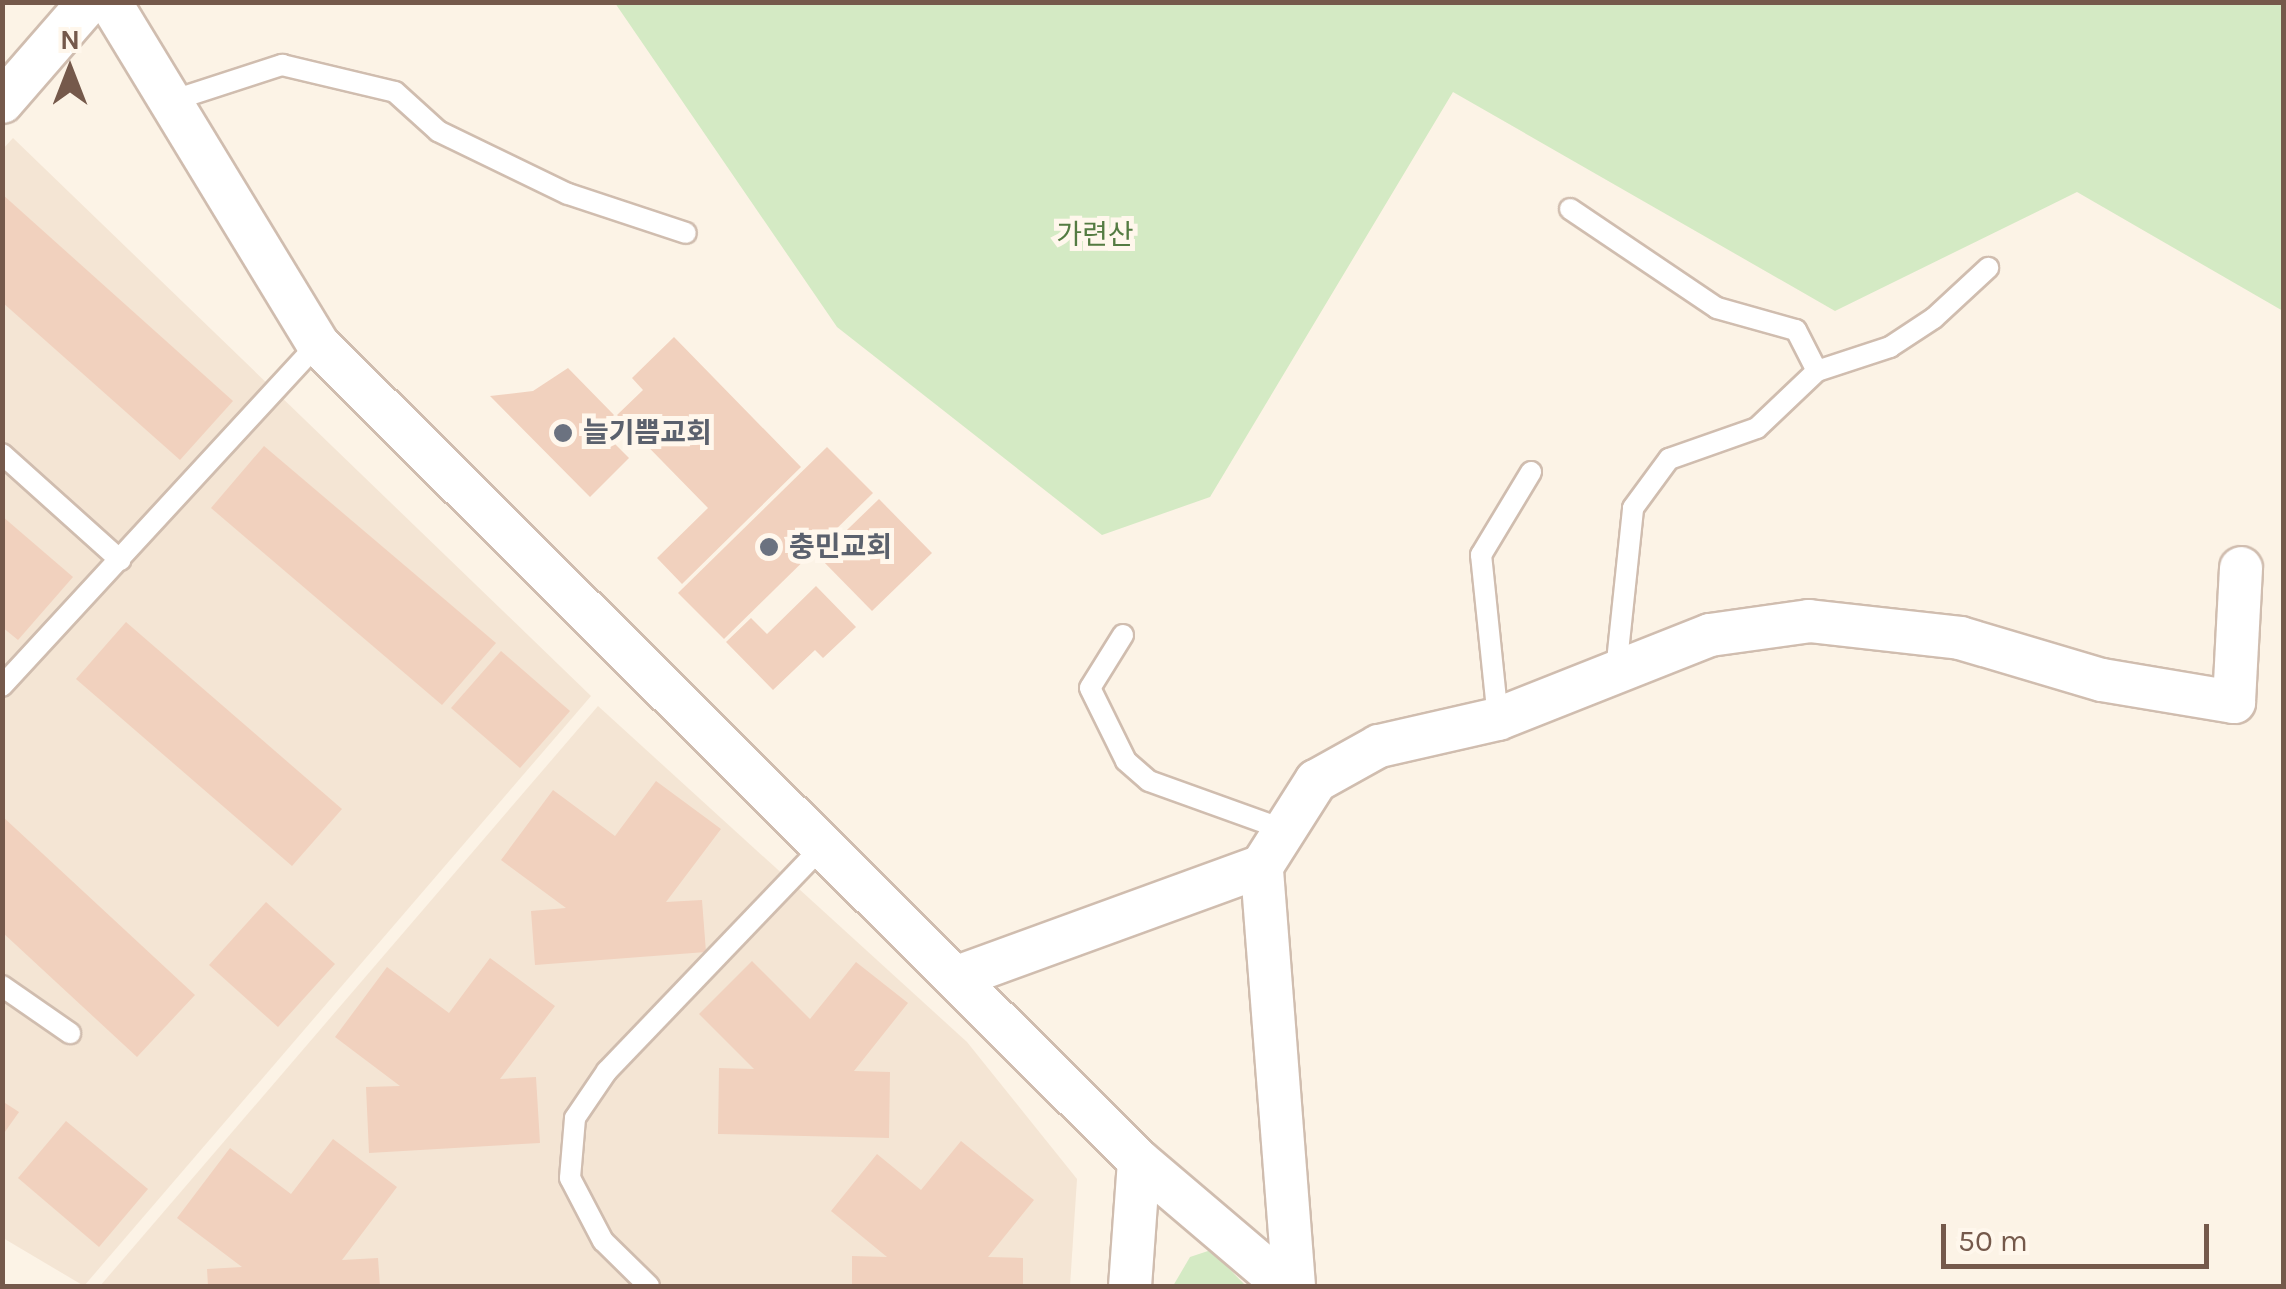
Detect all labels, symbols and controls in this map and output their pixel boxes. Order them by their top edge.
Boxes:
north arrow [20,20,120,120]
text: N [60,23,80,56]
park label: 가련산 [1056,218,1134,252]
place label: 늘기쁨교회 [583,416,712,450]
marker: 늘기쁨교회 [552,422,574,444]
place label: 충민교회 [789,530,892,564]
marker: 충민교회 [758,536,780,558]
scale bar [1946,1204,2214,1266]
text: 50 m [1958,1223,2028,1259]

